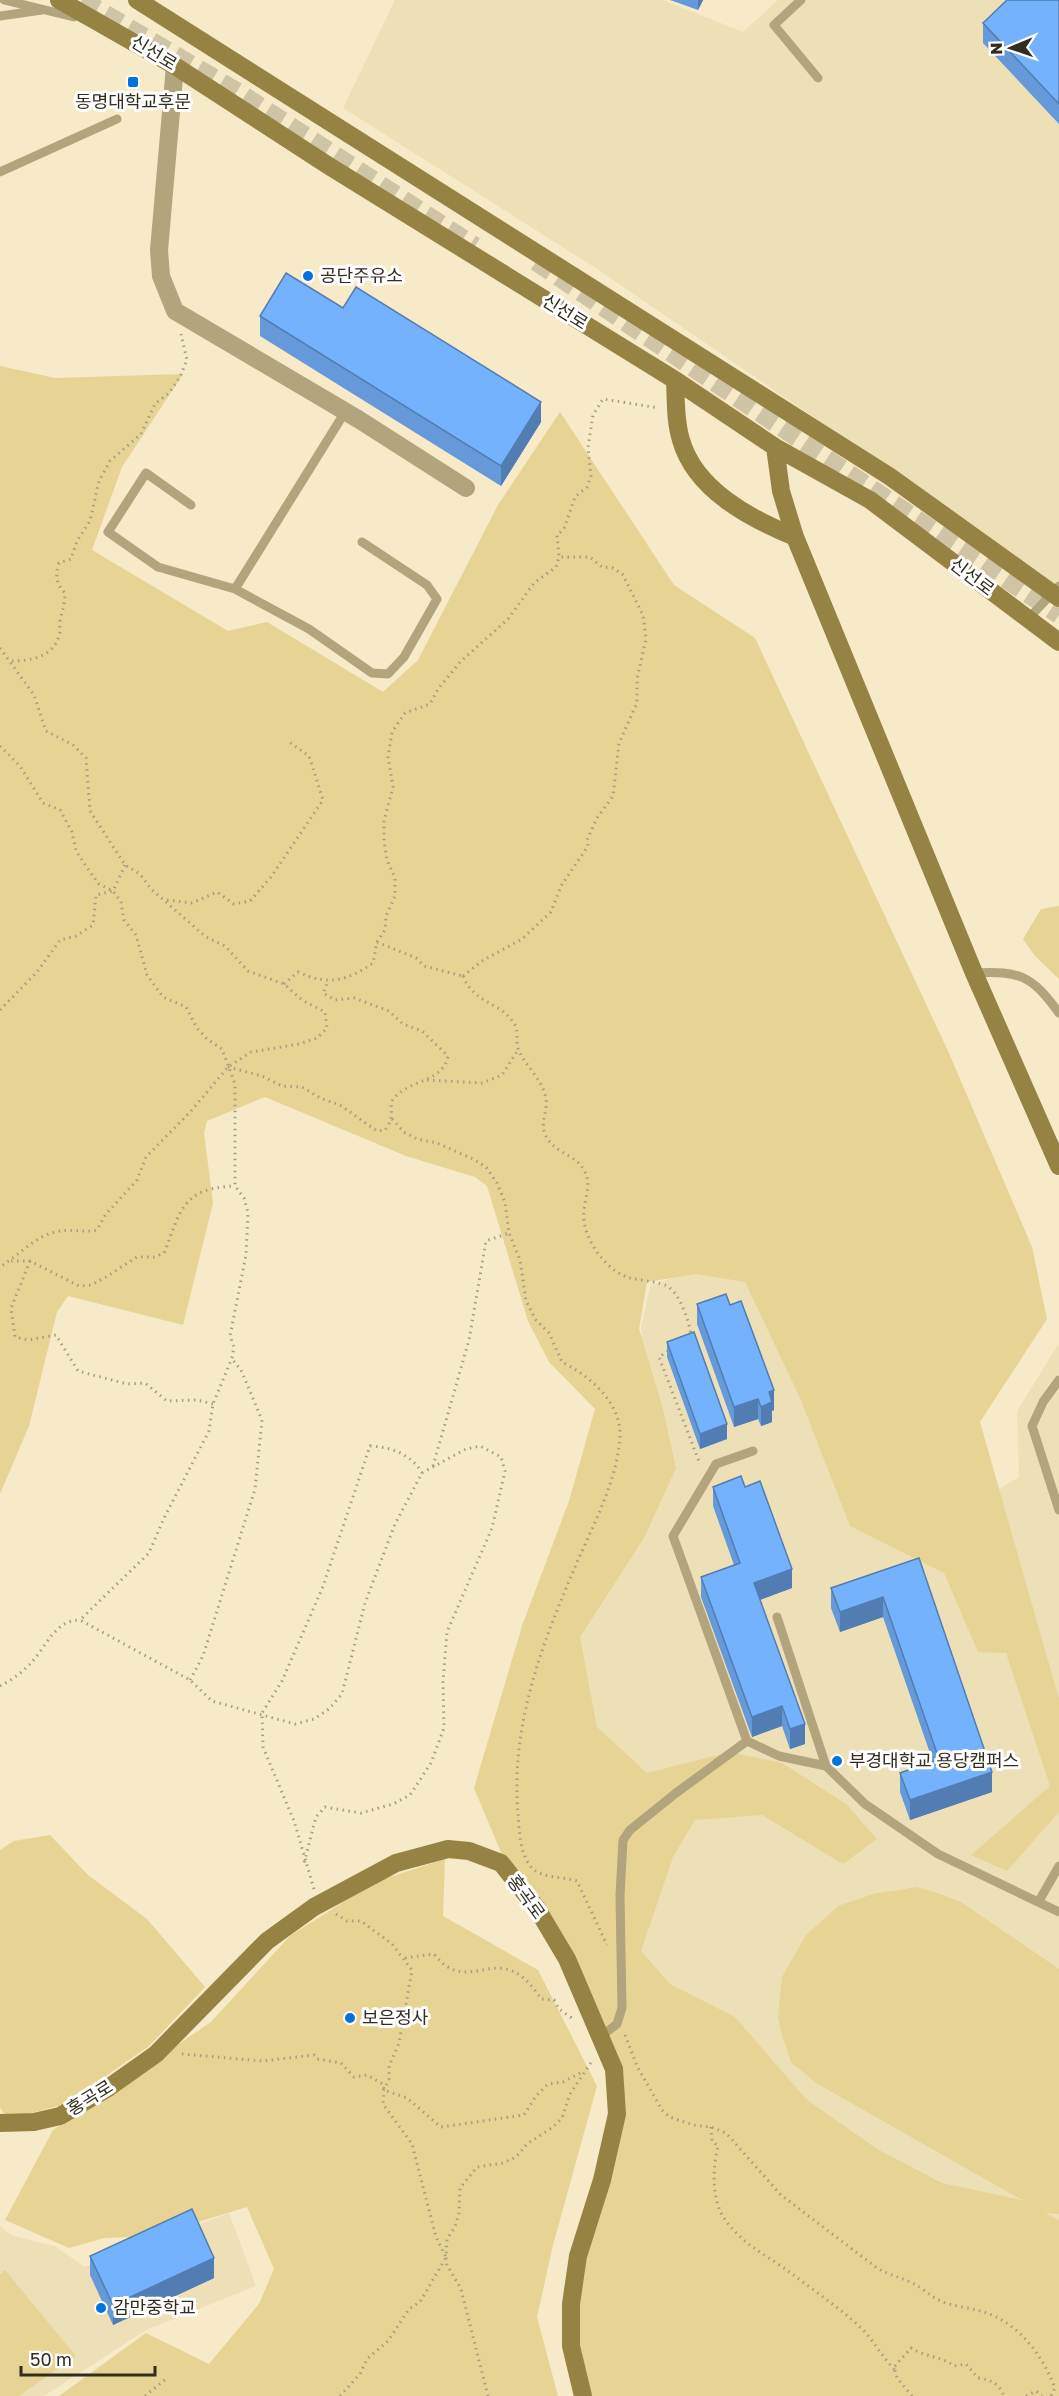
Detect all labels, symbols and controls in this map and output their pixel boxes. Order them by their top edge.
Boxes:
north arrow [981,18,1041,78]
street label: 신선로 [128,30,181,74]
text: N [986,42,1006,55]
marker: 동명대학교후문 [126,75,140,89]
place label: 동명대학교후문 [75,90,191,112]
place label: 공단주유소 [320,264,403,286]
marker: 공단주유소 [301,269,315,283]
street label: 신선로 [539,289,592,334]
street label: 신선로 [946,552,999,600]
place label: 부경대학교 용당캠퍼스 [849,1749,1019,1771]
marker: 부경대학교 용당캠퍼스 [830,1754,844,1768]
street label: 홍곡로 [503,1870,550,1923]
place label: 보은정사 [362,2006,429,2028]
marker: 보은정사 [343,2011,357,2025]
street label: 홍곡로 [63,2075,116,2120]
place label: 감만중학교 [113,2296,196,2318]
marker: 감만중학교 [94,2301,108,2315]
scale bar [21,2339,154,2377]
text: 50 m [30,2348,72,2370]

